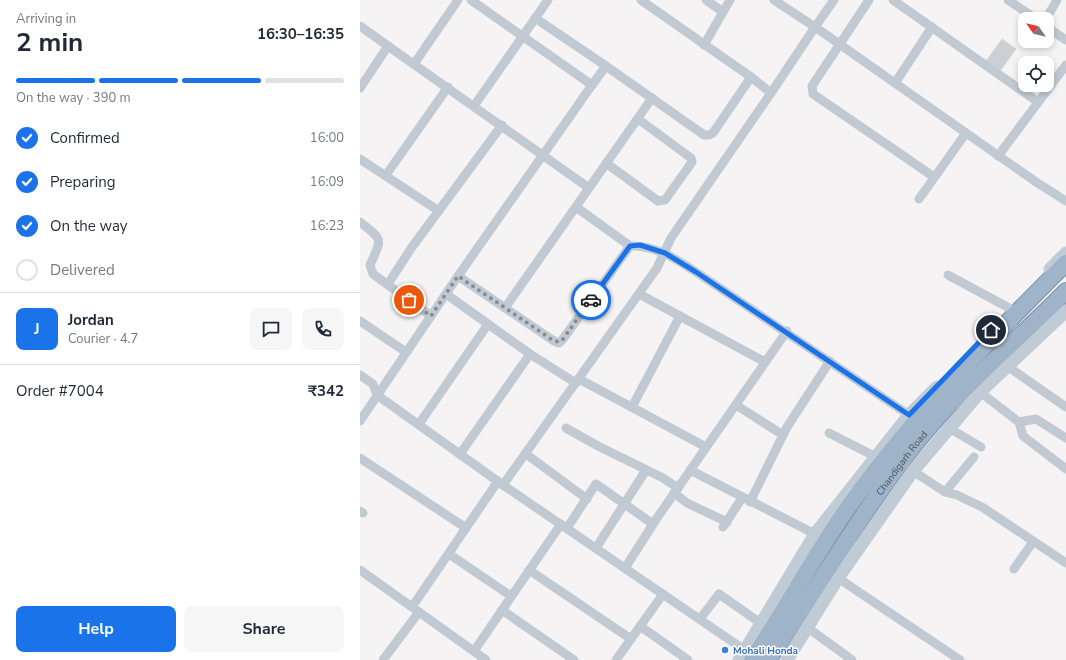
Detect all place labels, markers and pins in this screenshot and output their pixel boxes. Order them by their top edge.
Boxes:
pin [392,283,426,317]
pin [974,313,1008,347]
place label: Mohali Honda [733,644,798,658]
marker: Mohali Honda [720,645,730,655]

